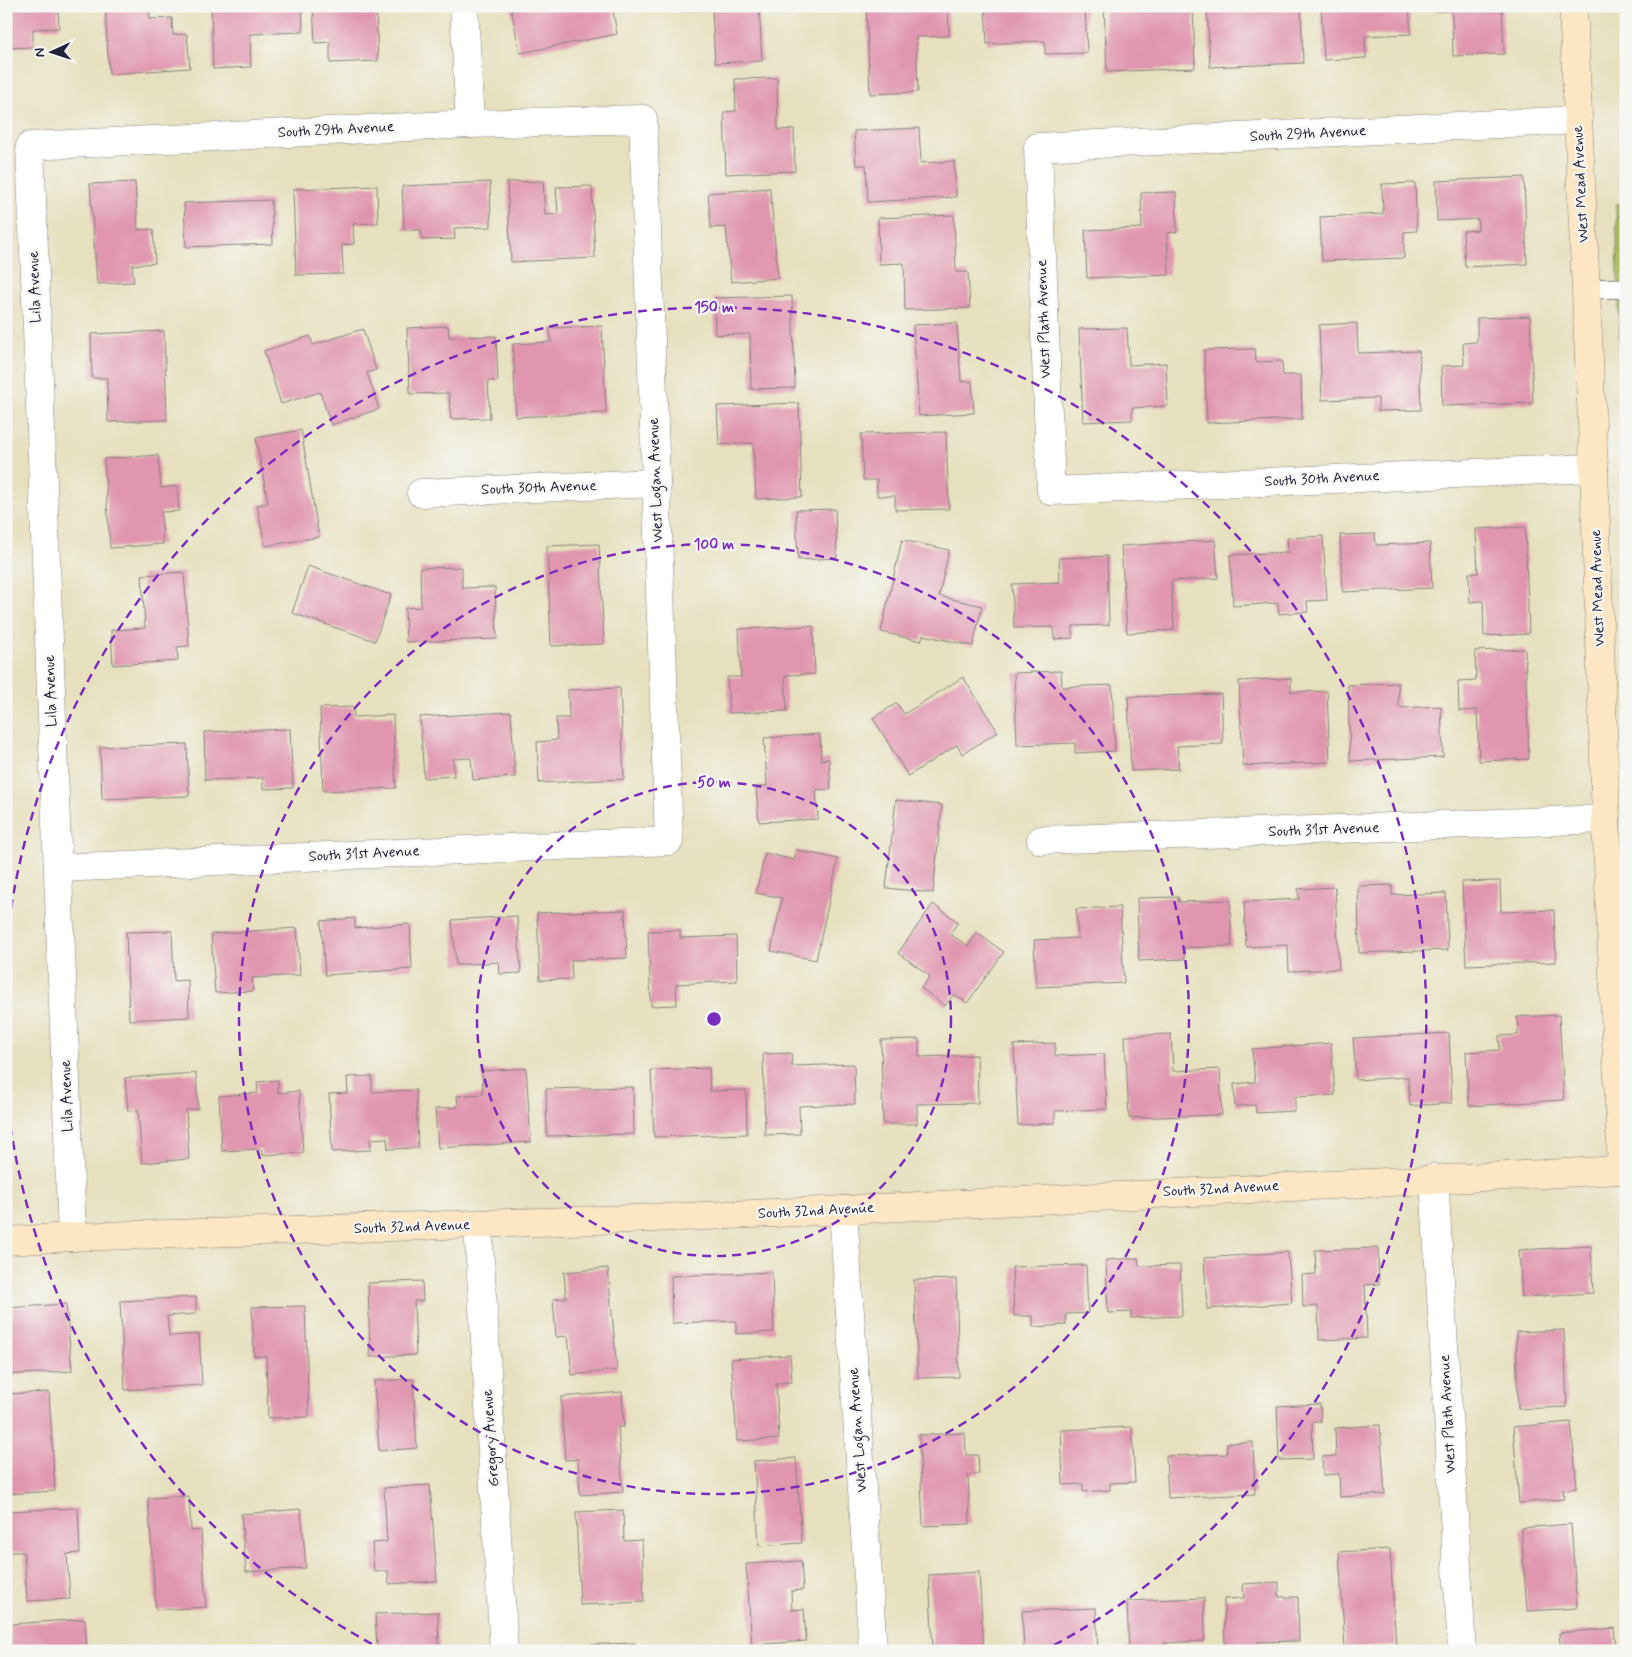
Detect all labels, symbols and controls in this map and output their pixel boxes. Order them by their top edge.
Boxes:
north arrow [28,28,78,78]
text: N [31,47,49,58]
street label: South 29th Avenue [277,117,395,143]
street label: South 29th Avenue [1249,121,1367,147]
street label: West Mead Avenue [1568,125,1594,243]
street label: Lila Avenue [24,251,46,323]
street label: West Plath Avenue [1032,259,1056,379]
text: 150 m [694,298,734,318]
street label: West Logan Avenue [644,417,669,543]
street label: South 30th Avenue [1264,466,1380,492]
street label: South 30th Avenue [481,476,597,500]
street label: West Mead Avenue [1586,529,1610,647]
text: 100 m [694,535,734,555]
street label: Lila Avenue [40,655,62,727]
text: 50 m [697,773,731,793]
street label: South 31st Avenue [1268,818,1380,842]
street label: South 31st Avenue [308,841,420,867]
centre of rings [705,1010,723,1028]
street label: Lila Avenue [56,1060,78,1132]
street label: South 32nd Avenue [1162,1176,1280,1202]
street label: South 32nd Avenue [757,1198,875,1224]
street label: South 32nd Avenue [353,1215,471,1239]
street label: West Plath Avenue [1435,1354,1461,1474]
street label: West Logan Avenue [844,1367,873,1493]
street label: Gregory Avenue [478,1389,505,1487]

